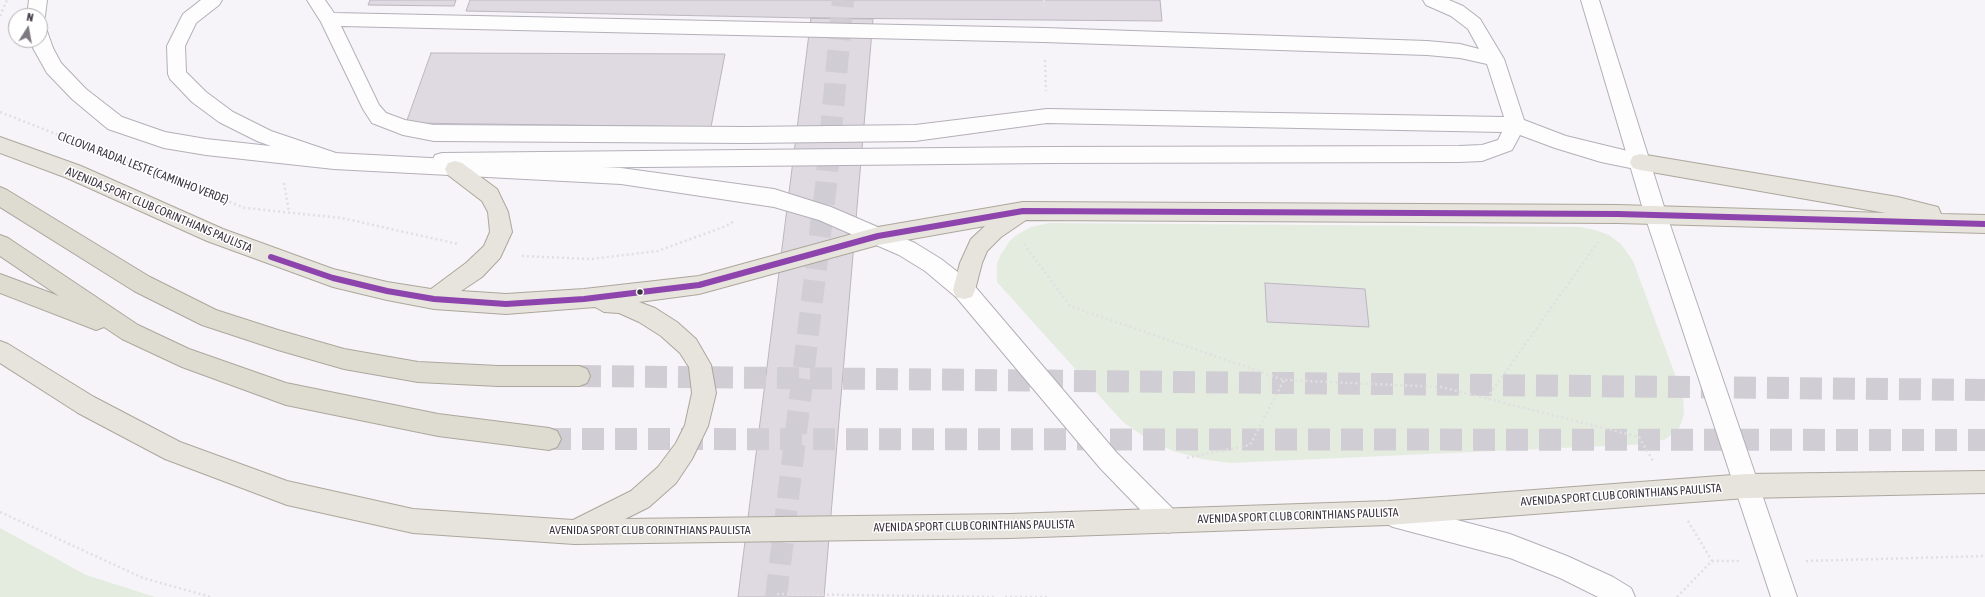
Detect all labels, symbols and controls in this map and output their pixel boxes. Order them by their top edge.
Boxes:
north arrow [8,8,48,48]
text: N [26,11,34,24]
street label: CICLOVIA RADIAL LESTE (CAMINHO VERDE) [55,129,231,207]
street label: AVENIDA SPORT CLUB CORINTHIANS PAULISTA [64,164,254,256]
unlabelled marker [635,287,645,297]
street label: AVENIDA SPORT CLUB CORINTHIANS PAULISTA [1520,481,1722,509]
street label: AVENIDA SPORT CLUB CORINTHIANS PAULISTA [1197,505,1399,527]
street label: AVENIDA SPORT CLUB CORINTHIANS PAULISTA [873,517,1075,535]
street label: AVENIDA SPORT CLUB CORINTHIANS PAULISTA [549,523,751,537]

